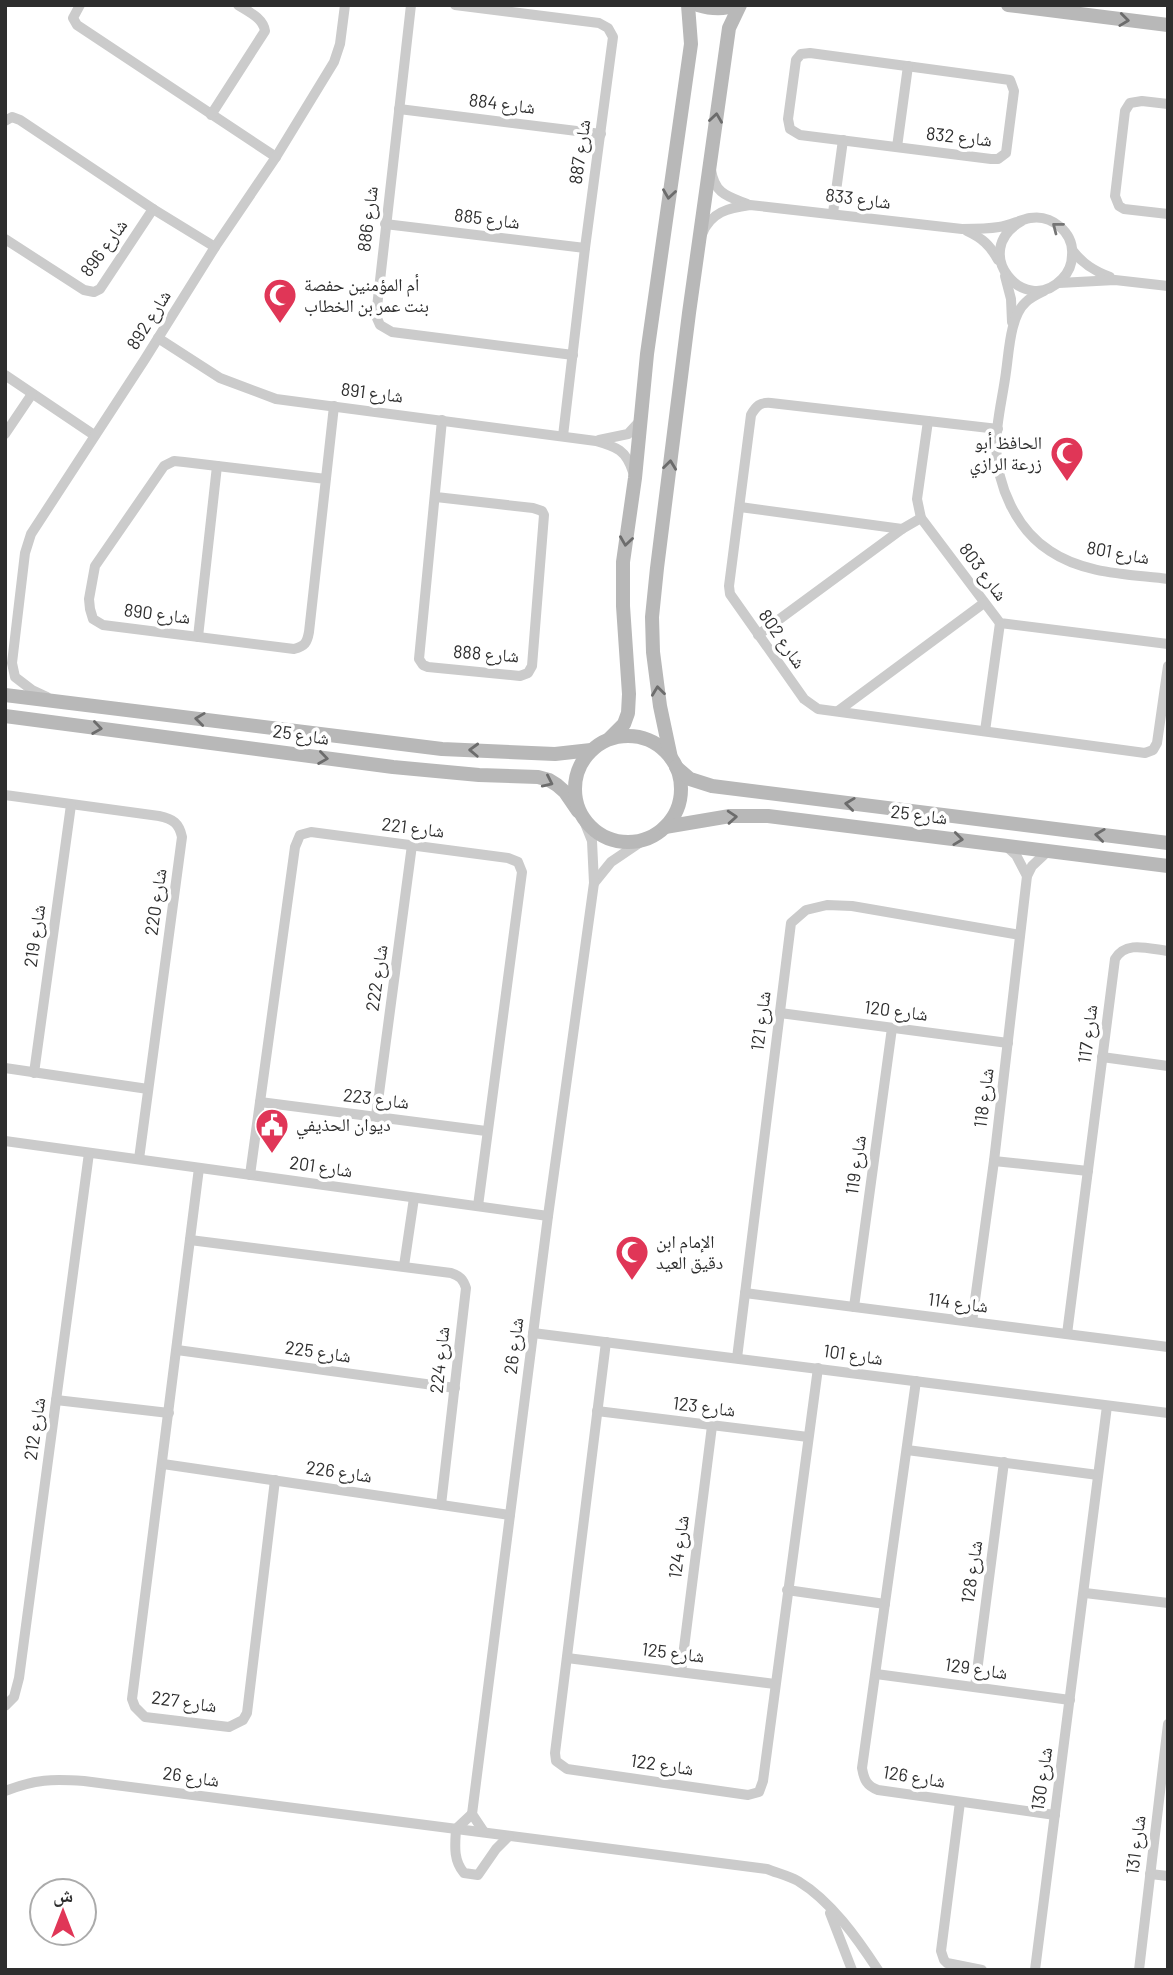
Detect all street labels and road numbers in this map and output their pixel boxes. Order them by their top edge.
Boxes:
street label: شارع 884 [468,88,536,119]
street label: شارع 887 [564,118,595,186]
street label: شارع 832 [925,122,993,151]
street label: شارع 833 [824,183,892,214]
street label: شارع 886 [352,185,383,253]
street label: شارع 885 [453,203,521,234]
street label: شارع 896 [75,214,132,281]
street label: شارع 892 [121,286,176,354]
street label: شارع 891 [340,377,404,408]
street label: شارع 801 [1085,536,1151,569]
street label: شارع 803 [954,538,1013,605]
street label: شارع 890 [123,598,192,629]
street label: شارع 802 [754,605,811,673]
street label: شارع 888 [452,640,520,667]
street label: شارع 25 [271,719,331,750]
street label: شارع 25 [890,800,949,829]
street label: شارع 221 [380,812,446,843]
street label: شارع 220 [139,867,172,937]
street label: شارع 219 [19,903,50,969]
street label: شارع 222 [360,943,393,1013]
street label: شارع 121 [745,990,776,1052]
street label: شارع 120 [863,995,929,1026]
street label: شارع 117 [1072,1003,1103,1065]
street label: شارع 118 [968,1067,999,1129]
street label: شارع 223 [342,1083,410,1114]
street label: شارع 119 [840,1134,871,1196]
street label: شارع 201 [288,1151,354,1182]
street label: شارع 114 [927,1287,989,1318]
street label: شارع 26 [499,1316,528,1376]
street label: شارع 224 [425,1325,454,1394]
street label: شارع 225 [284,1335,353,1368]
street label: شارع 101 [822,1339,884,1370]
street label: شارع 123 [671,1391,737,1422]
street label: شارع 212 [19,1396,50,1462]
street label: شارع 226 [305,1455,374,1488]
street label: شارع 124 [663,1514,694,1580]
street label: شارع 128 [956,1539,987,1605]
street label: شارع 125 [640,1637,706,1668]
street label: شارع 129 [943,1653,1009,1684]
street label: شارع 227 [150,1686,218,1717]
street label: شارع 130 [1026,1746,1057,1812]
street label: شارع 122 [629,1749,695,1780]
street label: شارع 126 [881,1760,947,1793]
street label: شارع 26 [161,1761,221,1792]
street label: شارع 131 [1120,1814,1151,1876]

